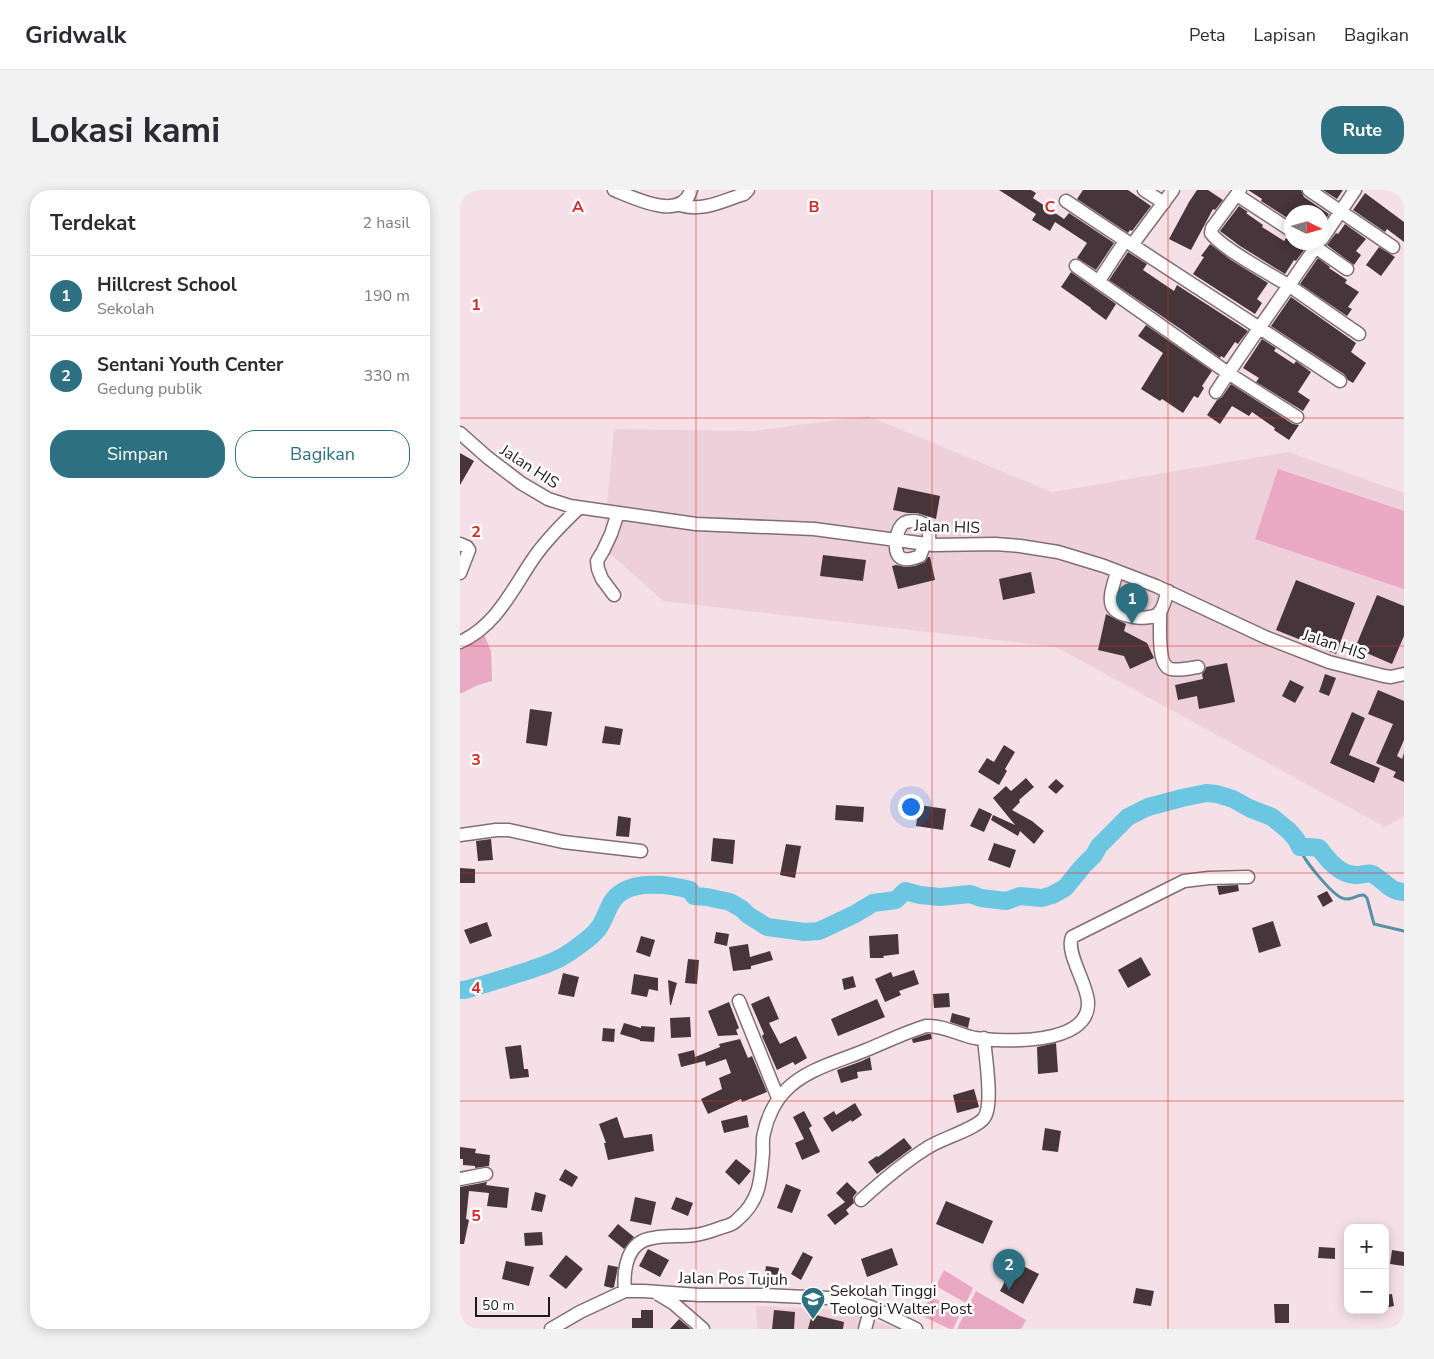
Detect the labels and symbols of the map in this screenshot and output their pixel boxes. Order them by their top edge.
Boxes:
text: A [572,196,584,218]
text: B [808,196,820,218]
text: C [1045,196,1056,218]
north arrow [1284,205,1329,250]
text: 1 [471,294,481,316]
street label: Jalan HIS [495,439,563,494]
street label: Jalan HIS [913,515,981,539]
text: 2 [471,521,481,543]
pin: 1 [1116,583,1148,624]
street label: Jalan HIS [1299,624,1370,666]
text: 3 [471,749,481,771]
your location [898,794,924,820]
text: 4 [471,977,481,999]
text: 5 [471,1205,481,1227]
pin: 2 [993,1249,1025,1290]
street label: Jalan Pos Tujuh [677,1267,788,1291]
place label: Sekolah Tinggi Teologi Walter Post [830,1280,972,1320]
school or university icon: Sekolah Tinggi Teologi Walter Post [800,1286,826,1320]
scale bar [475,1294,550,1317]

